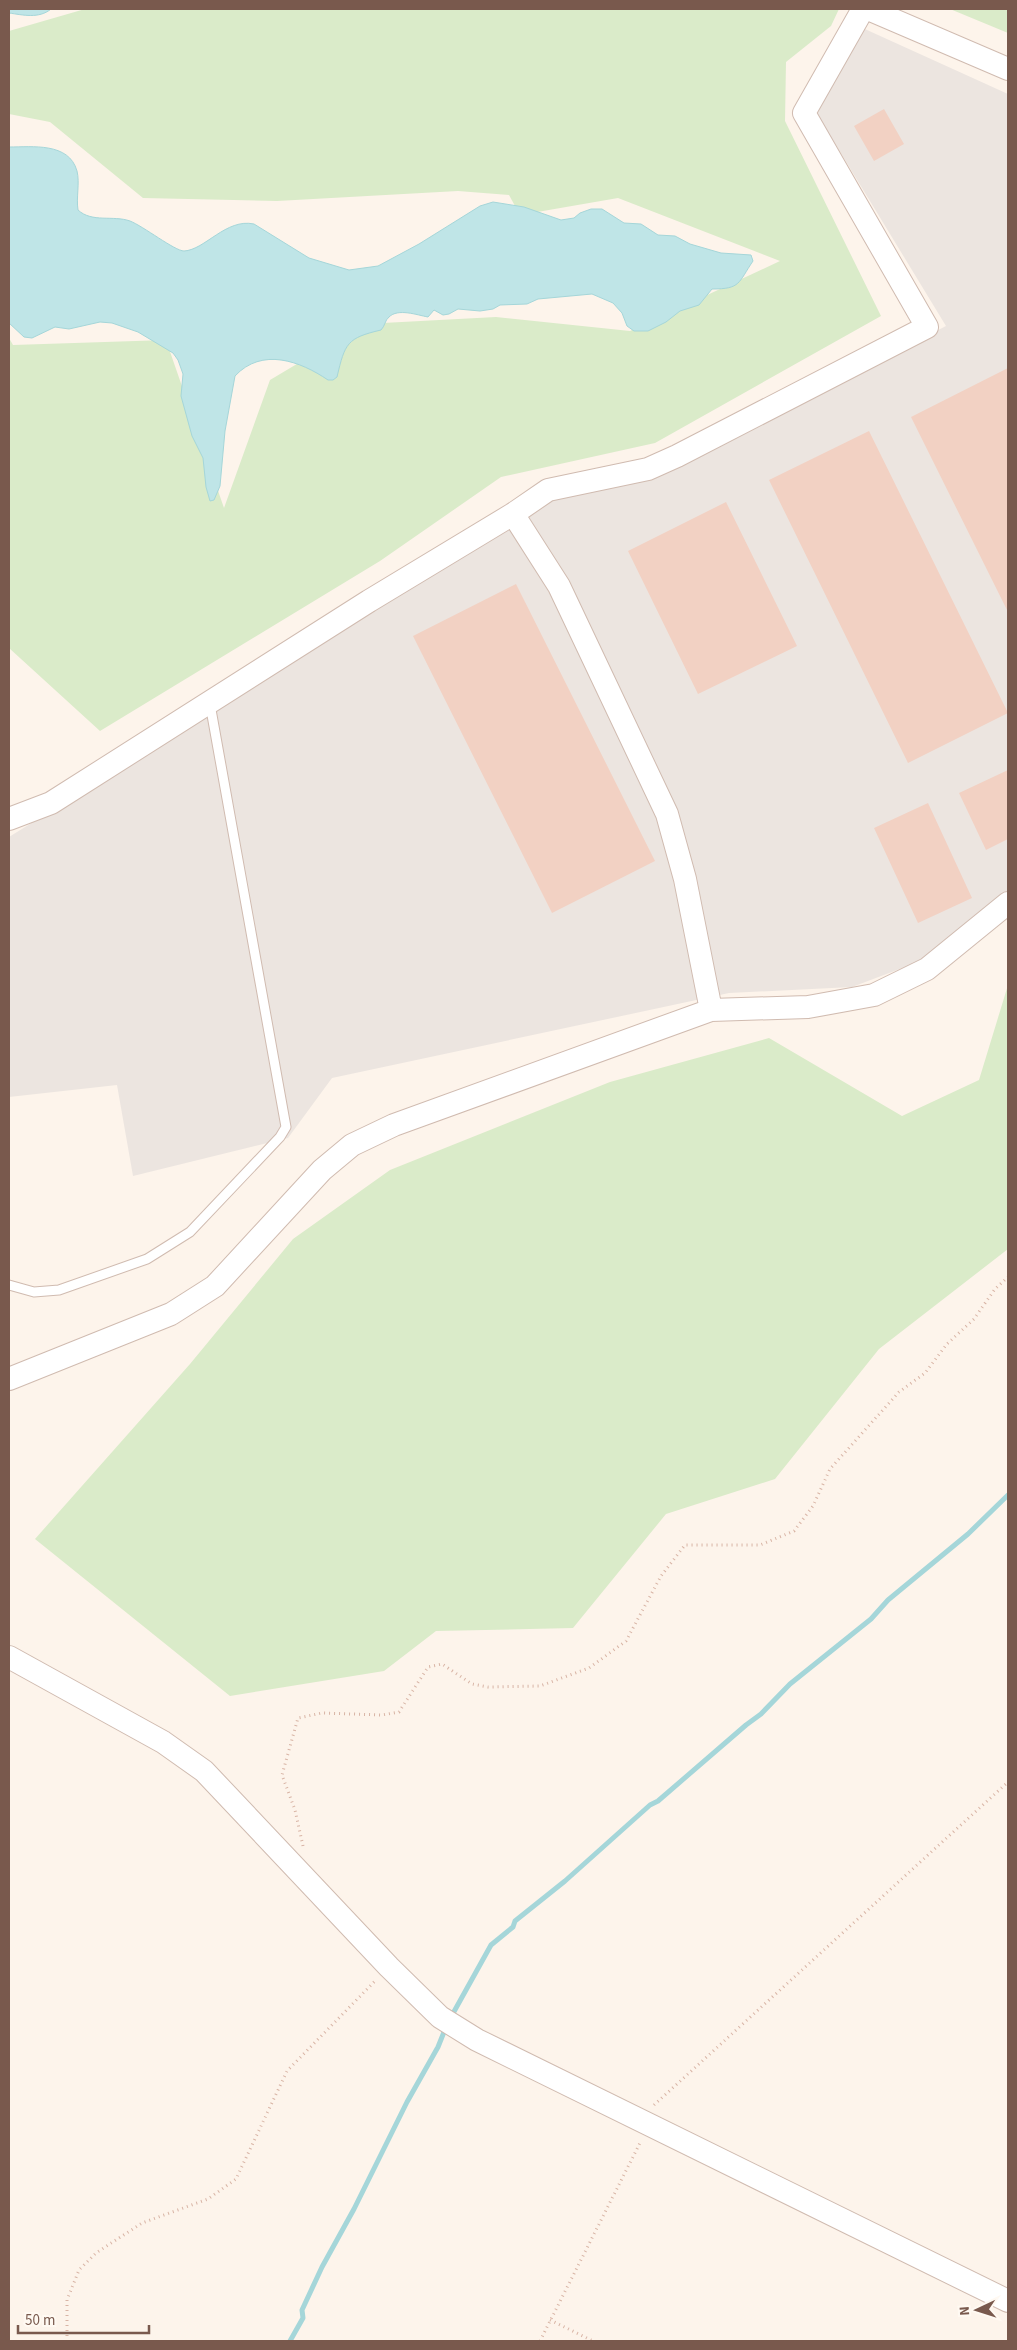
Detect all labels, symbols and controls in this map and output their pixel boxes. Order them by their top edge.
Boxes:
north arrow [952,2285,1002,2335]
scale bar [18,2302,149,2334]
text: N [955,2305,975,2316]
text: 50 m [25,2310,55,2331]

